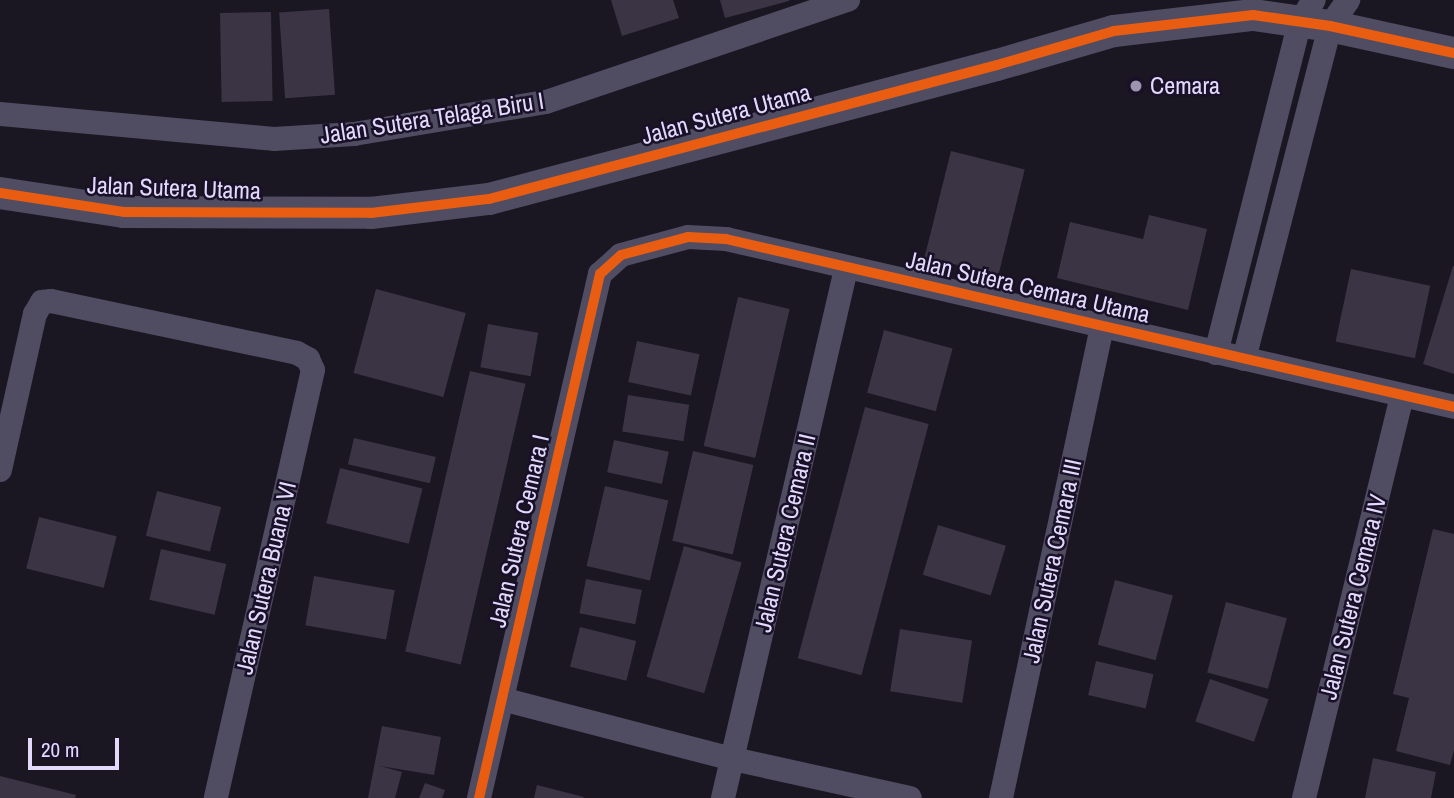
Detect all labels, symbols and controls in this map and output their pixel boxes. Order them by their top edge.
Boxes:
place label: Cemara [1150,72,1220,100]
street label: Jalan Sutera Utama [638,78,814,150]
marker: Cemara [1128,78,1144,94]
street label: Jalan Sutera Telaga Biru I [318,86,546,150]
street label: Jalan Sutera Utama [87,171,261,205]
street label: Jalan Sutera Cemara Utama [903,245,1153,329]
street label: Jalan Sutera Cemara II [748,431,822,635]
street label: Jalan Sutera Cemara I [483,432,555,630]
street label: Jalan Sutera Cemara III [1016,456,1088,666]
street label: Jalan Sutera Buana VI [230,479,302,677]
street label: Jalan Sutera Cemara IV [1314,492,1392,702]
scale bar [32,724,122,768]
text: 20 m [41,735,79,764]

